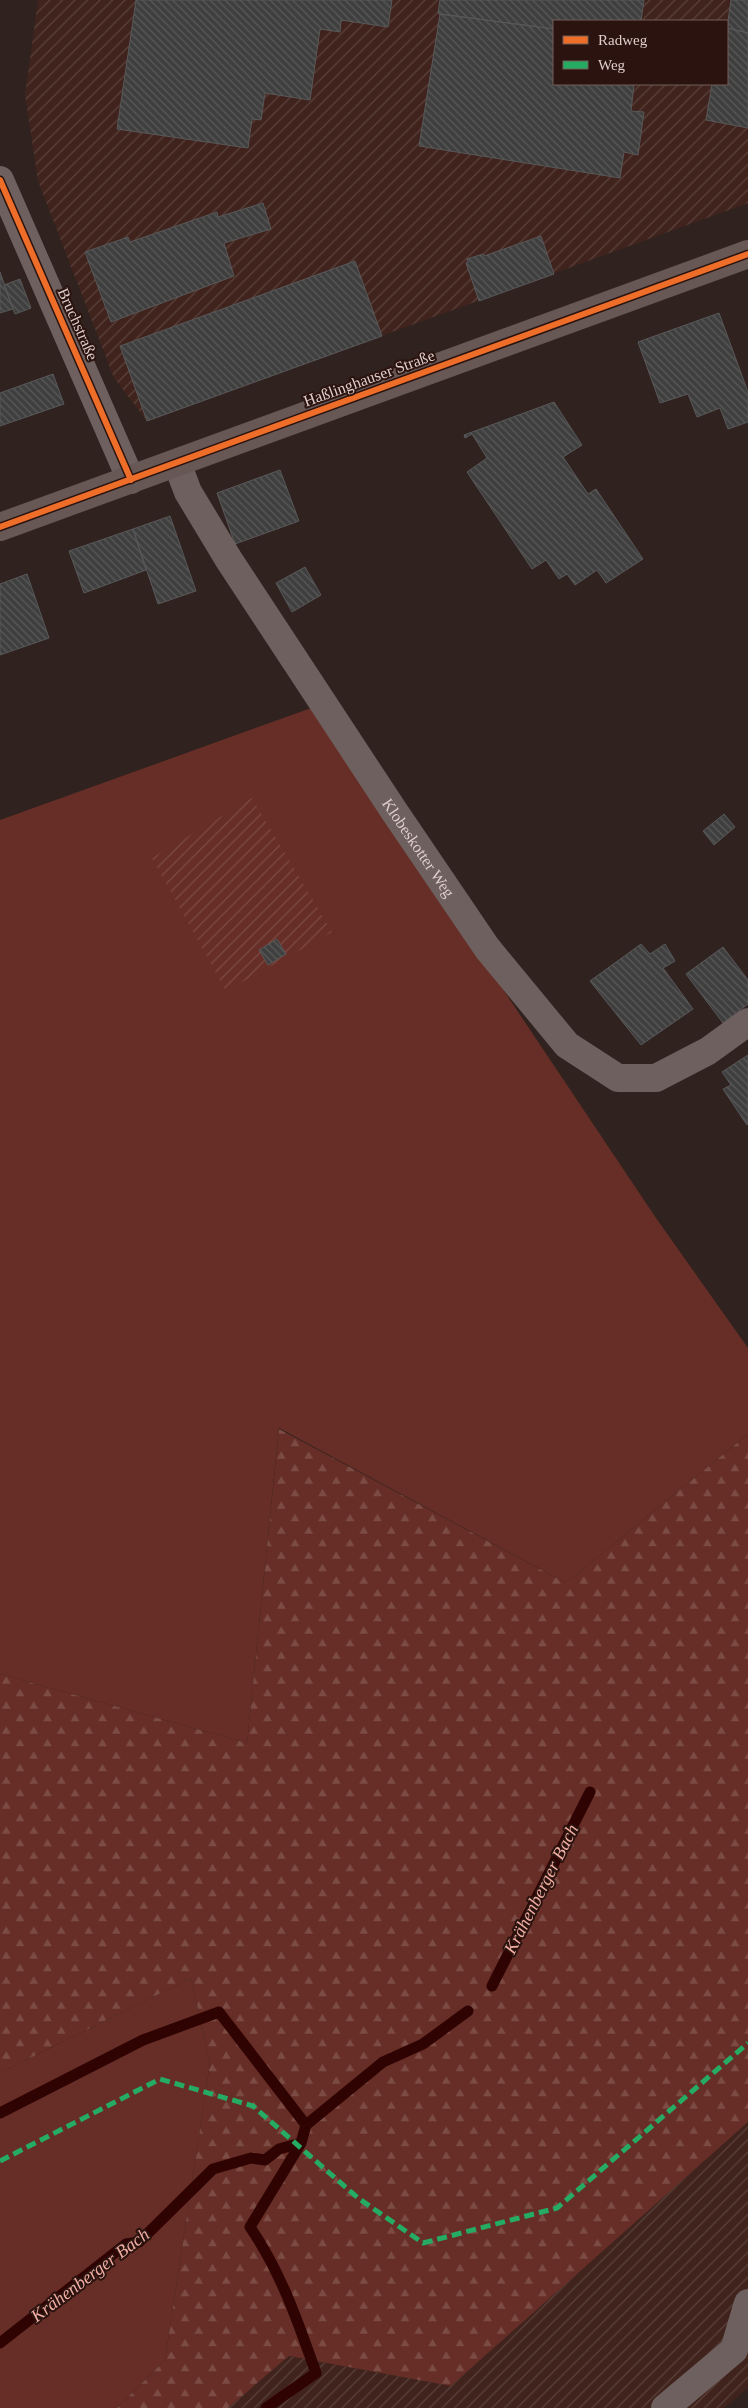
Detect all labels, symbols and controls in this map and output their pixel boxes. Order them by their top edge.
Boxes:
legend [553,20,728,85]
text: Radweg [598,32,648,48]
text: Weg [598,57,626,73]
street label: Bruchstraße [55,285,101,363]
street label: Haßlinghauser Straße [301,346,437,411]
street label: Klobeskotter Weg [379,795,458,901]
water label: Krähenberger Bach [499,1821,582,1958]
water label: Krähenberger Bach [26,2224,153,2327]

